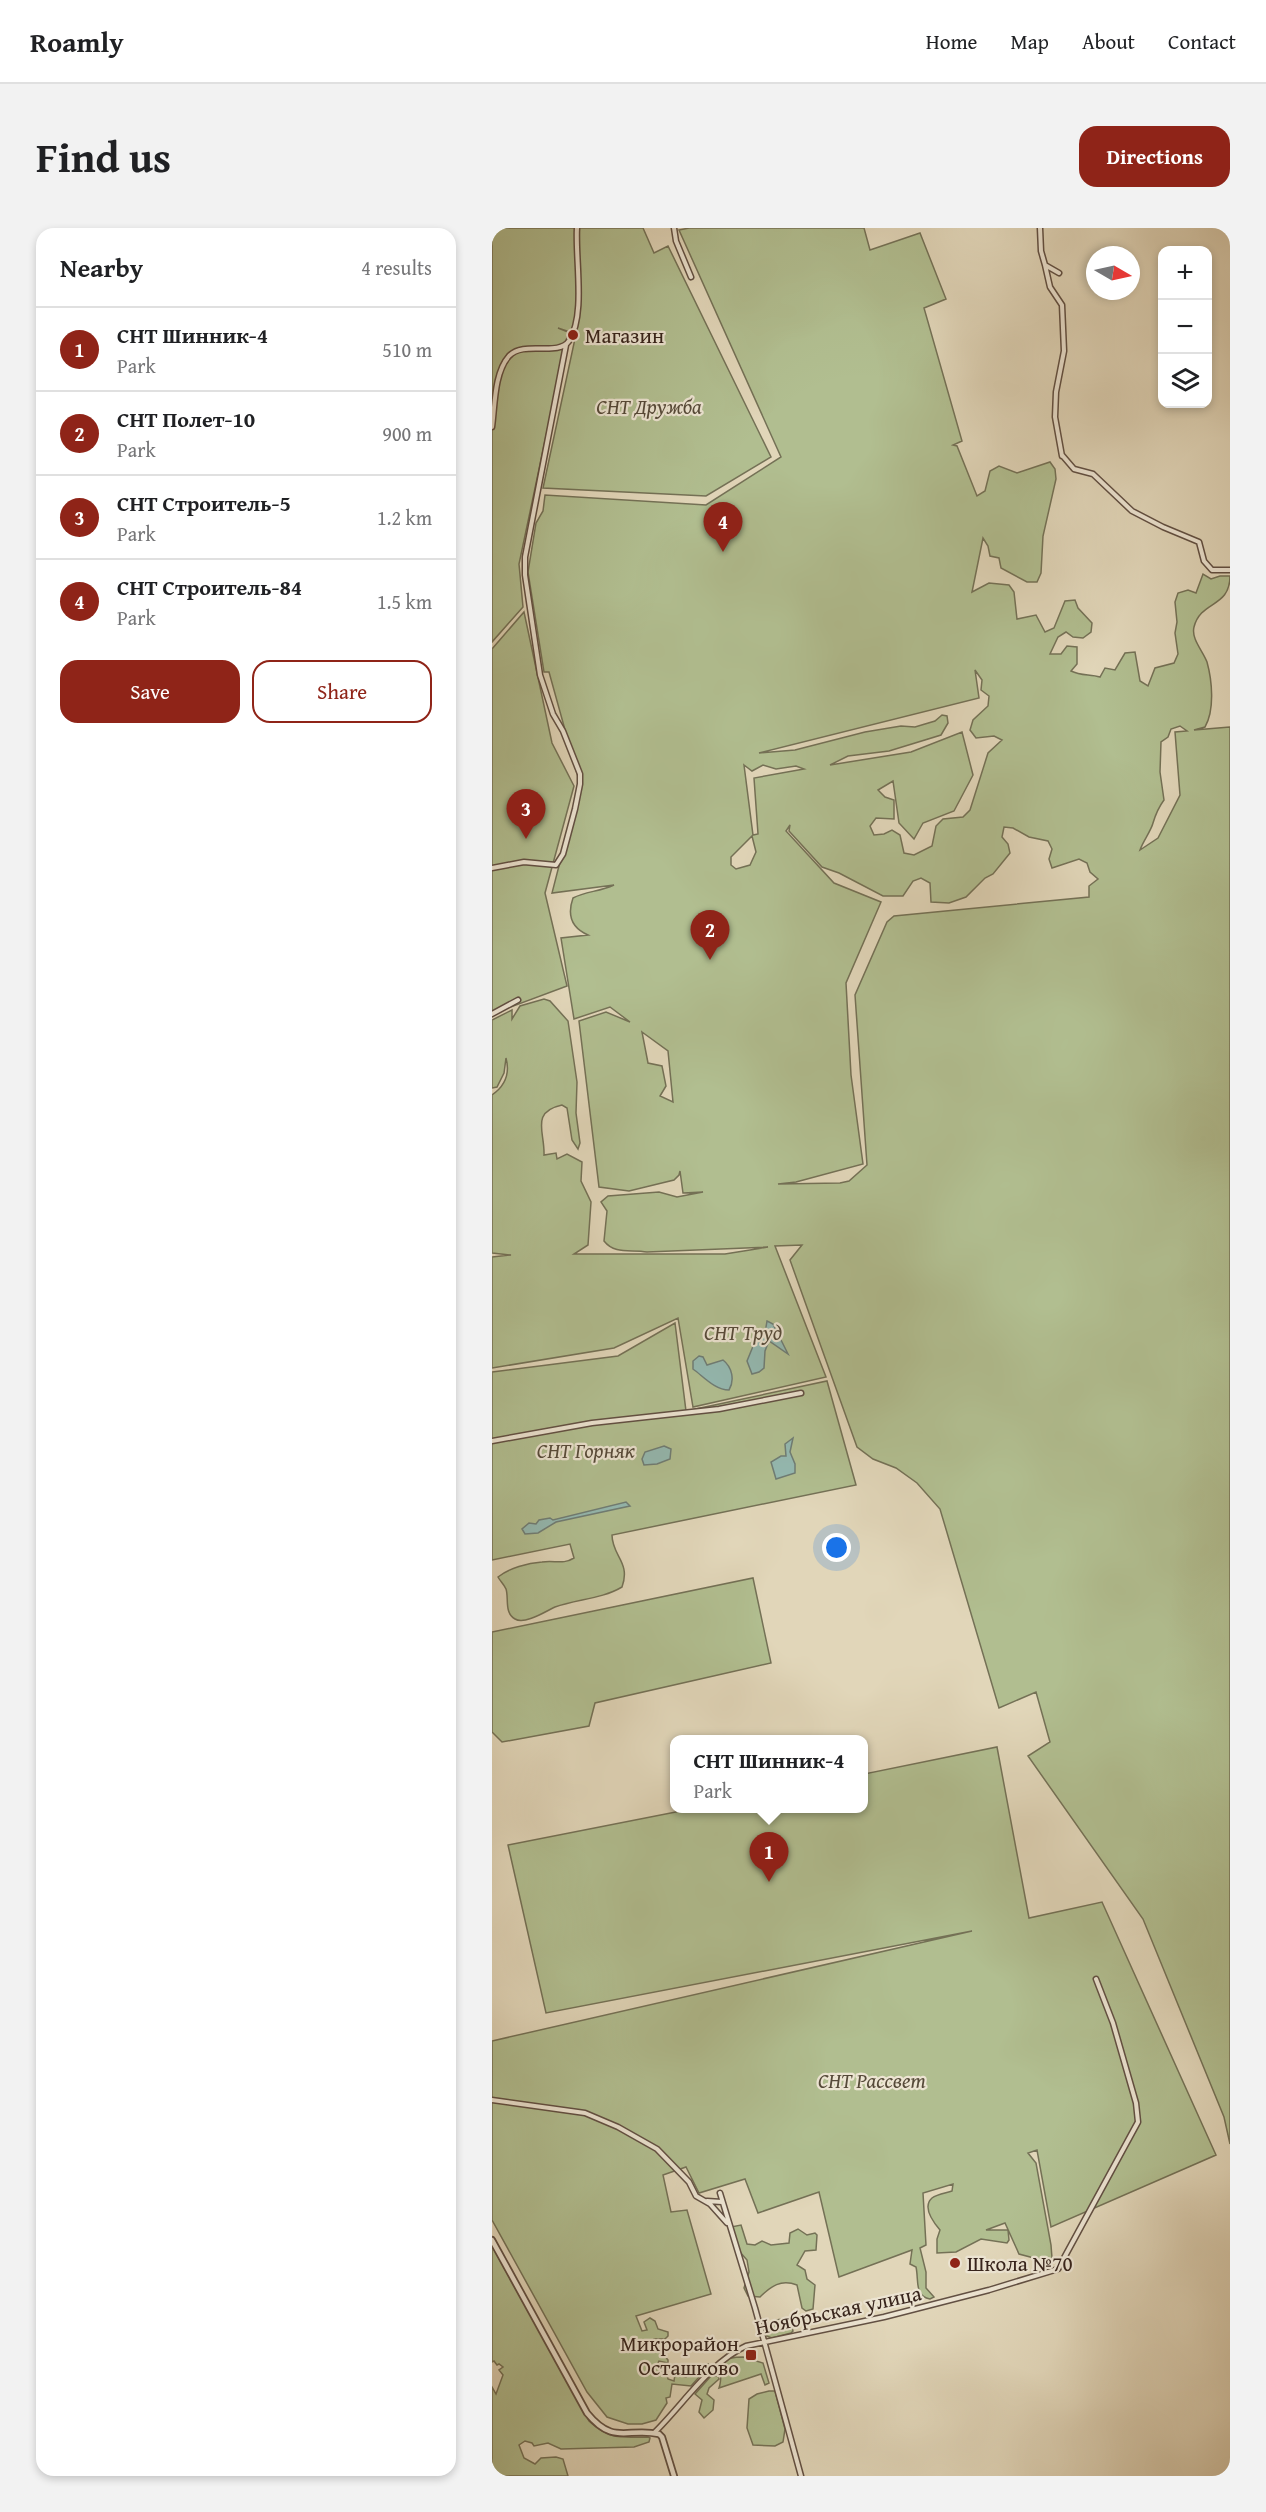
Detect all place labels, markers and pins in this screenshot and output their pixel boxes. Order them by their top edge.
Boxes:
place label: Магазин [585,320,664,351]
marker: Магазин [566,328,580,342]
pin: 4 [704,502,742,552]
pin: 3 [507,790,546,839]
pin: 2 [690,910,730,960]
pin: 1 [750,1832,788,1882]
place label: Школа №70 [967,2248,1073,2279]
marker: Школа №70 [948,2256,962,2270]
place label: Микрорайон Осташково [620,2328,739,2383]
marker: Микрорайон Осташково [744,2348,758,2362]

